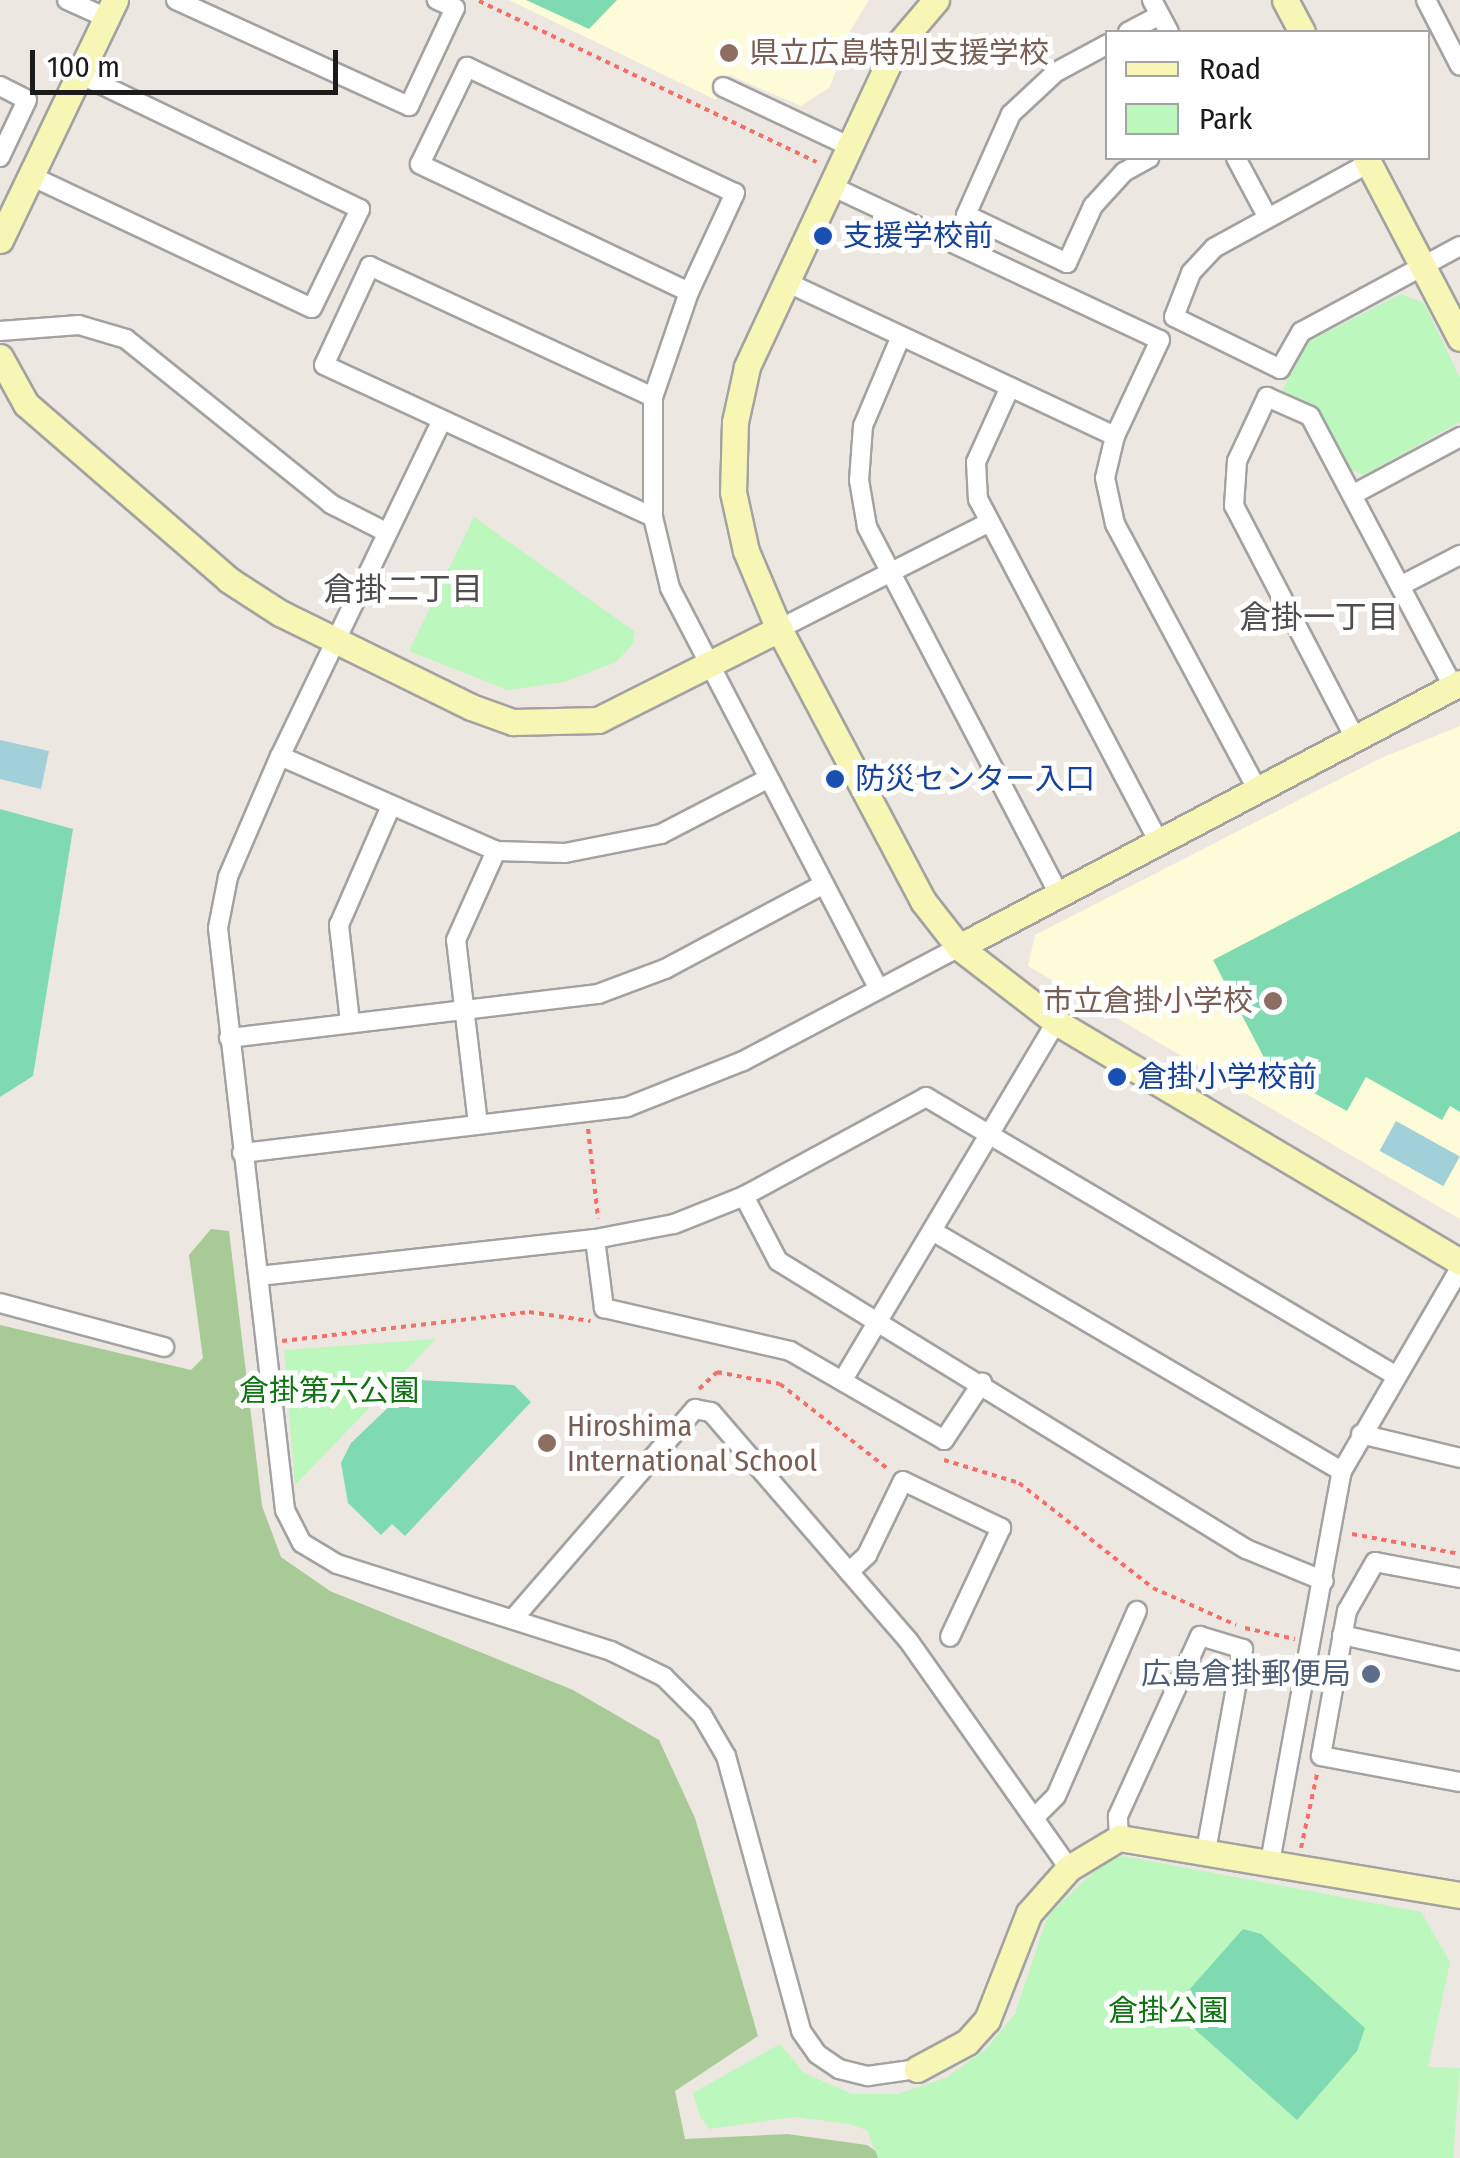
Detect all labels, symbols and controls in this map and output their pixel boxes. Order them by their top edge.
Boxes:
scale bar [35,30,342,92]
legend [1105,30,1430,160]
place label: 県立広島特別支援学校 [749,35,1049,71]
marker: 県立広島特別支援学校 [718,42,740,64]
text: 100 m [47,49,120,85]
text: Road [1199,51,1261,87]
text: Park [1199,101,1252,137]
place label: 支援学校前 [843,218,993,254]
marker: 支援学校前 [812,225,834,247]
district label: 倉掛二丁目 [323,570,483,608]
district label: 倉掛一丁目 [1239,598,1399,636]
place label: 防災センター入口 [855,761,1095,797]
marker: 防災センター入口 [824,768,846,790]
place label: 市立倉掛小学校 [1043,983,1253,1019]
marker: 市立倉掛小学校 [1262,990,1284,1012]
place label: 倉掛小学校前 [1137,1059,1317,1095]
marker: 倉掛小学校前 [1106,1066,1128,1088]
park label: 倉掛第六公園 [239,1373,419,1409]
place label: Hiroshima International School [567,1408,817,1478]
marker: Hiroshima International School [536,1432,558,1454]
place label: 広島倉掛郵便局 [1141,1656,1351,1692]
marker: 広島倉掛郵便局 [1360,1663,1382,1685]
park label: 倉掛公園 [1108,1993,1228,2029]

